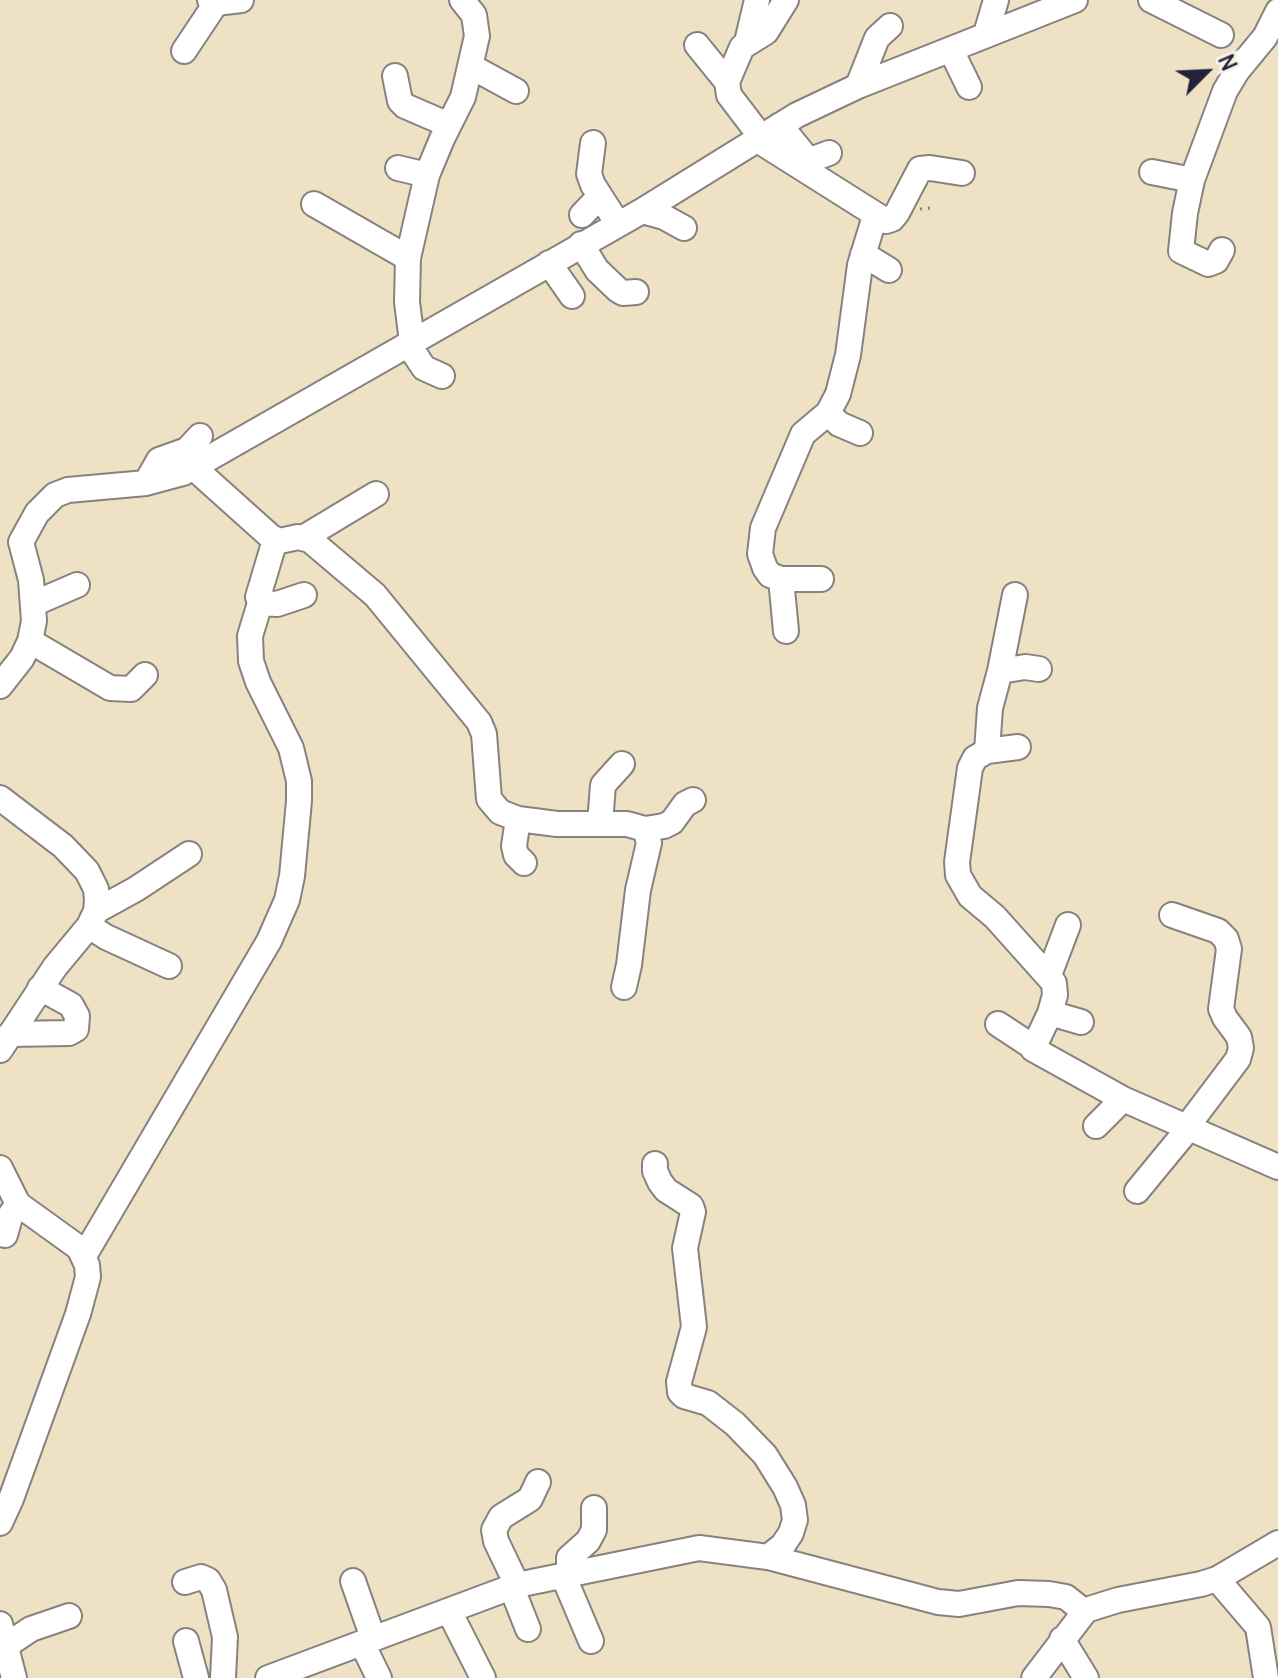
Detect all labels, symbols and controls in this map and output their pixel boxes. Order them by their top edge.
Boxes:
north arrow [1166,32,1246,112]
text: N [1212,50,1244,75]

